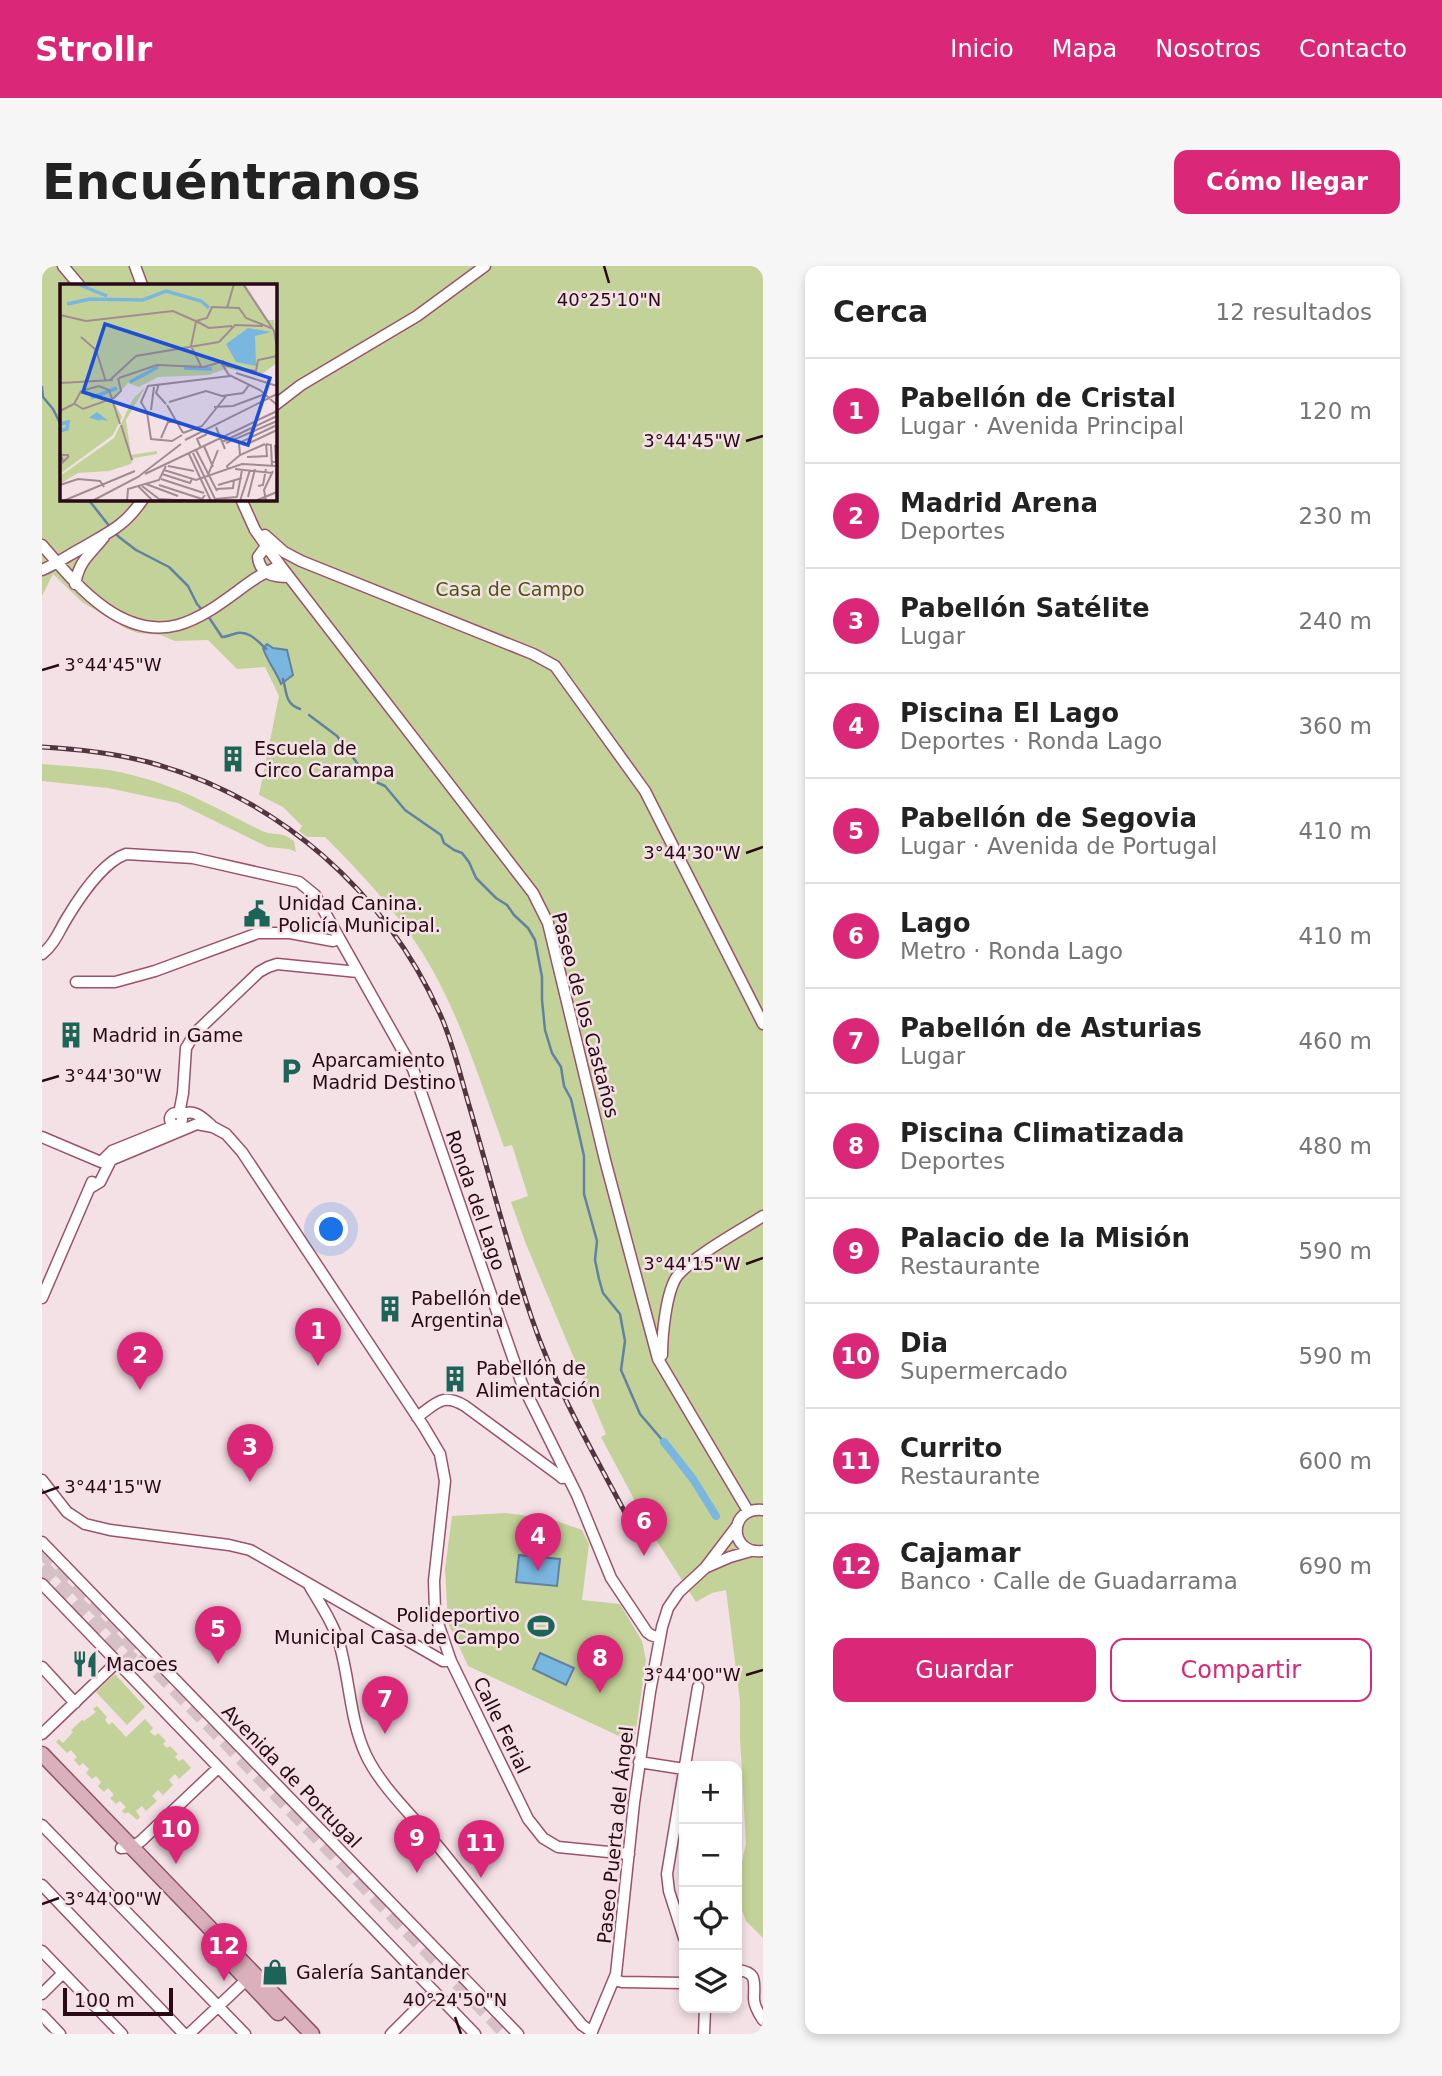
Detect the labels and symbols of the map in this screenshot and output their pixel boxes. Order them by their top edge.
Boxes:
inset map [60,284,276,500]
text: 40°25'10"N [557,289,661,310]
text: 3°44'45"W [643,430,741,451]
park label: Casa de Campo [435,578,585,600]
text: 3°44'45"W [64,654,162,675]
place label: Escuela de Circo Carampa [254,737,395,781]
building icon: Escuela de Circo Carampa [218,744,248,774]
text: 3°44'30"W [643,842,741,863]
place label: Unidad Canina. Policía Municipal. [278,892,441,936]
public building icon: Unidad Canina. Policía Municipal. [242,899,272,929]
street label: Paseo de los Castaños [548,910,624,1120]
building icon: Madrid in Game [56,1020,86,1050]
place label: Madrid in Game [92,1024,243,1046]
place label: Aparcamiento Madrid Destino [312,1049,456,1093]
parking icon: Aparcamiento Madrid Destino [276,1056,306,1086]
text: 3°44'30"W [64,1065,162,1086]
street label: Ronda del Lago [442,1127,510,1273]
your location [314,1212,348,1246]
text: 3°44'15"W [643,1253,741,1274]
place label: Pabellón de Argentina [411,1287,521,1331]
building icon: Pabellón de Argentina [375,1294,405,1324]
pin: 1 [295,1308,341,1366]
pin: 2 [117,1332,163,1390]
place label: Pabellón de Alimentación [476,1357,600,1401]
building icon: Pabellón de Alimentación [440,1364,470,1394]
pin: 3 [227,1424,273,1482]
text: 3°44'15"W [64,1476,162,1497]
pin: 6 [621,1498,667,1556]
pin: 4 [515,1513,561,1571]
place label: Polideportivo Municipal Casa de Campo [274,1604,520,1648]
pin: 5 [195,1606,241,1664]
sports icon: Polideportivo Municipal Casa de Campo [526,1611,556,1641]
pin: 8 [577,1635,623,1693]
restaurant icon: Macoes [70,1649,100,1679]
place label: Macoes [106,1653,178,1675]
text: 3°44'00"W [643,1664,741,1685]
street label: Calle Ferial [469,1673,535,1777]
pin: 7 [362,1676,408,1734]
street label: Avenida de Portugal [218,1700,366,1852]
street label: Paseo Puerta del Ángel [593,1725,637,1945]
pin: 10 [153,1806,199,1864]
pin: 9 [394,1815,440,1873]
pin: 11 [458,1820,504,1878]
text: 3°44'00"W [64,1888,162,1909]
pin: 12 [201,1923,247,1981]
shop icon: Galería Santander [260,1957,290,1987]
place label: Galería Santander [296,1961,469,1983]
scale bar [63,1985,173,2017]
text: 40°24'50"N [403,1989,507,2010]

